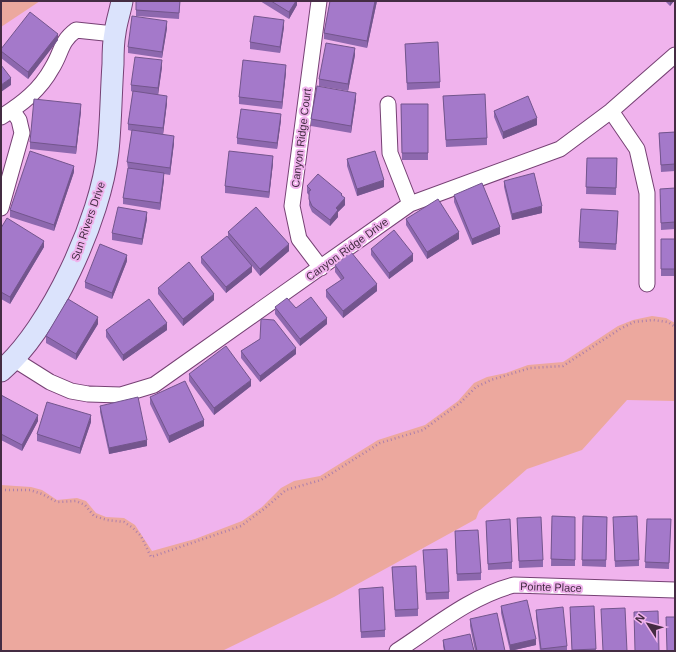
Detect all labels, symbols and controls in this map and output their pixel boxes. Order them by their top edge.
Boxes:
street label: Canyon Ridge Court [289,88,313,188]
street label: Sun Rivers Drive [69,180,107,262]
street label: Canyon Ridge Drive [304,215,390,283]
street label: Pointe Place [520,580,582,594]
north arrow [628,604,668,644]
text: N [633,611,647,625]

